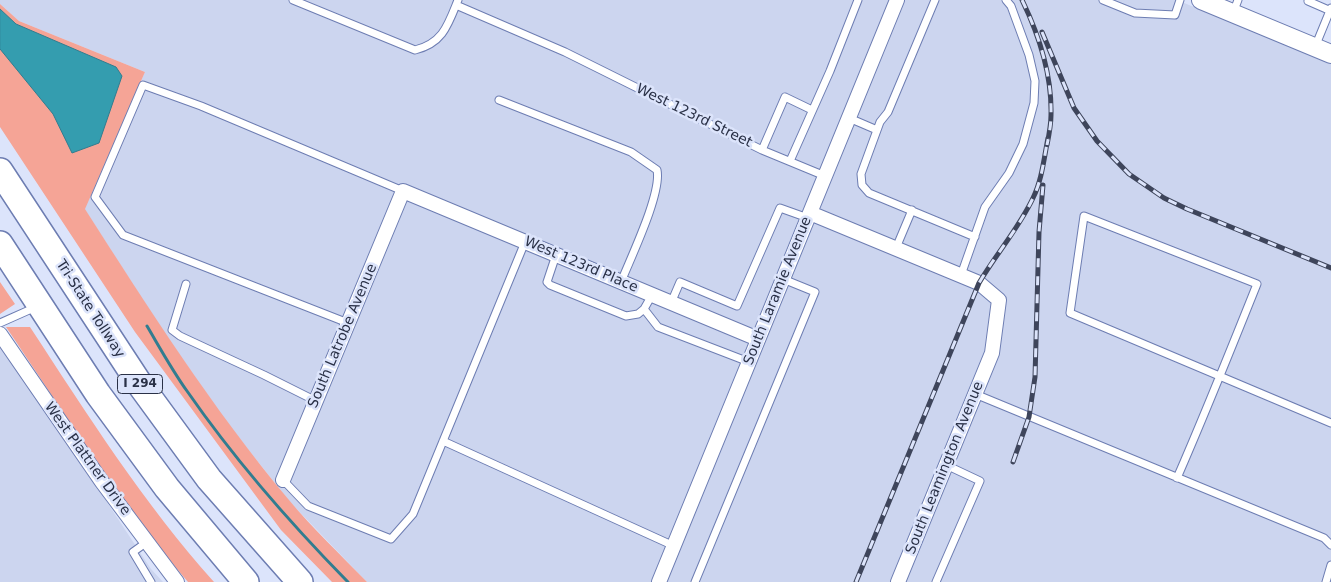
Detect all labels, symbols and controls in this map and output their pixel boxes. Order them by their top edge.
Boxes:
street label: West 123rd Street [633,81,755,151]
street label: South Laramie Avenue [741,214,815,368]
street label: West 123rd Place [522,233,640,297]
street label: Tri-State Tollway [52,257,128,361]
street label: South Latrobe Avenue [305,261,381,411]
road number: I 294 [118,374,162,394]
street label: South Leamington Avenue [903,379,987,557]
street label: West Plattner Drive [40,399,134,519]

